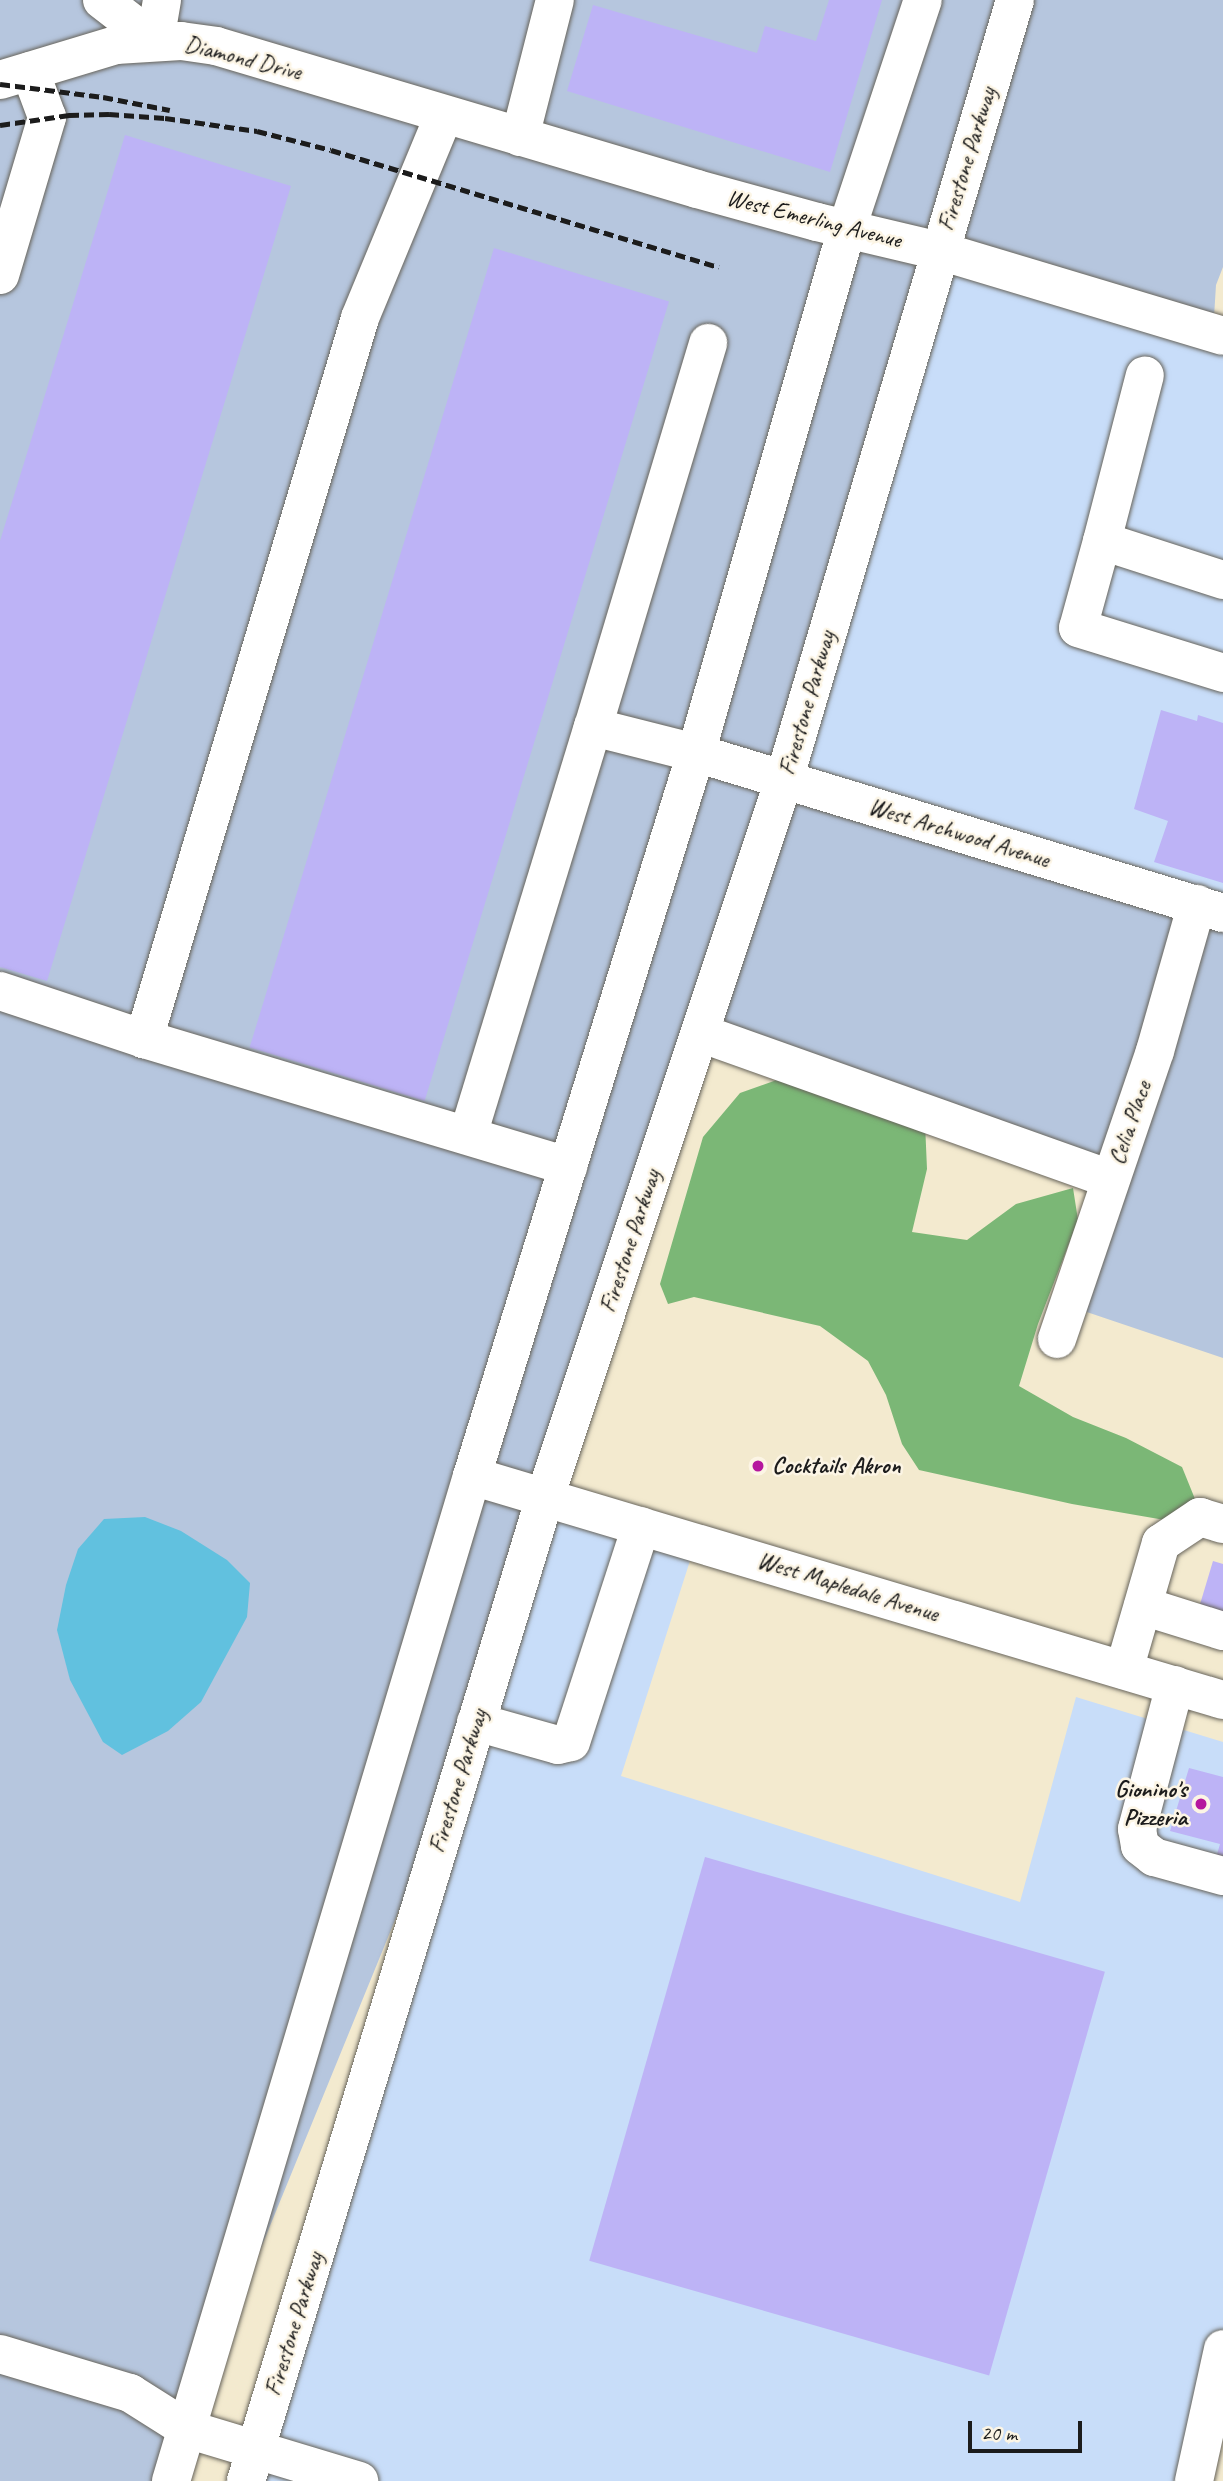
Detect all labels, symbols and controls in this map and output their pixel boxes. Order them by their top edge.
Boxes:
street label: Diamond Drive [182,30,304,86]
street label: Firestone Parkway [931,83,1003,235]
street label: West Emerling Avenue [724,183,904,255]
street label: Firestone Parkway [773,627,841,779]
street label: West Archwood Avenue [865,792,1053,874]
street label: Celia Place [1102,1078,1158,1168]
street label: Firestone Parkway [593,1166,667,1316]
place label: Cocktails Akron [772,1452,900,1480]
marker: Cocktails Akron [750,1458,766,1474]
street label: West Mapledale Avenue [754,1546,942,1628]
street label: Firestone Parkway [422,1705,494,1857]
place label: Gionino's Pizzeria [1115,1776,1187,1832]
marker: Gionino's Pizzeria [1193,1796,1209,1812]
street label: Firestone Parkway [258,2248,330,2400]
scale bar [971,2408,1085,2452]
text: 20 m [981,2420,1017,2446]

